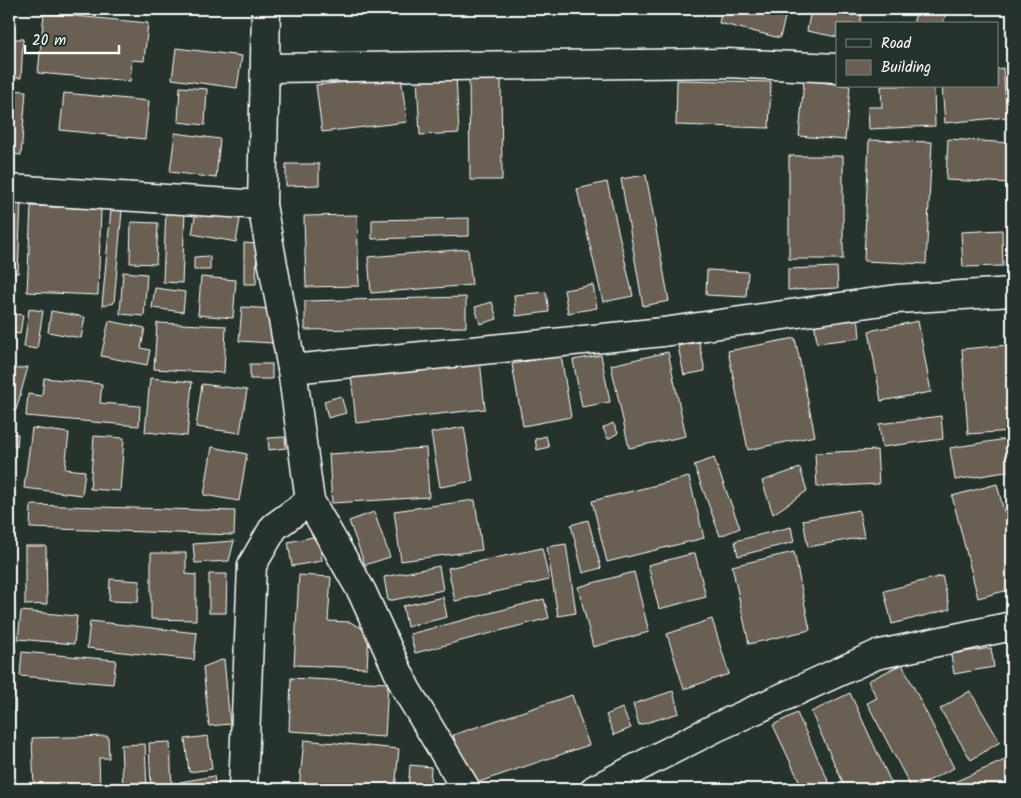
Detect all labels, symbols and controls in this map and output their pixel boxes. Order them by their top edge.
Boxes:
scale bar [25,22,119,54]
legend [836,22,998,88]
text: 20 m [32,29,66,53]
text: Road [881,32,912,56]
text: Building [881,56,931,80]

